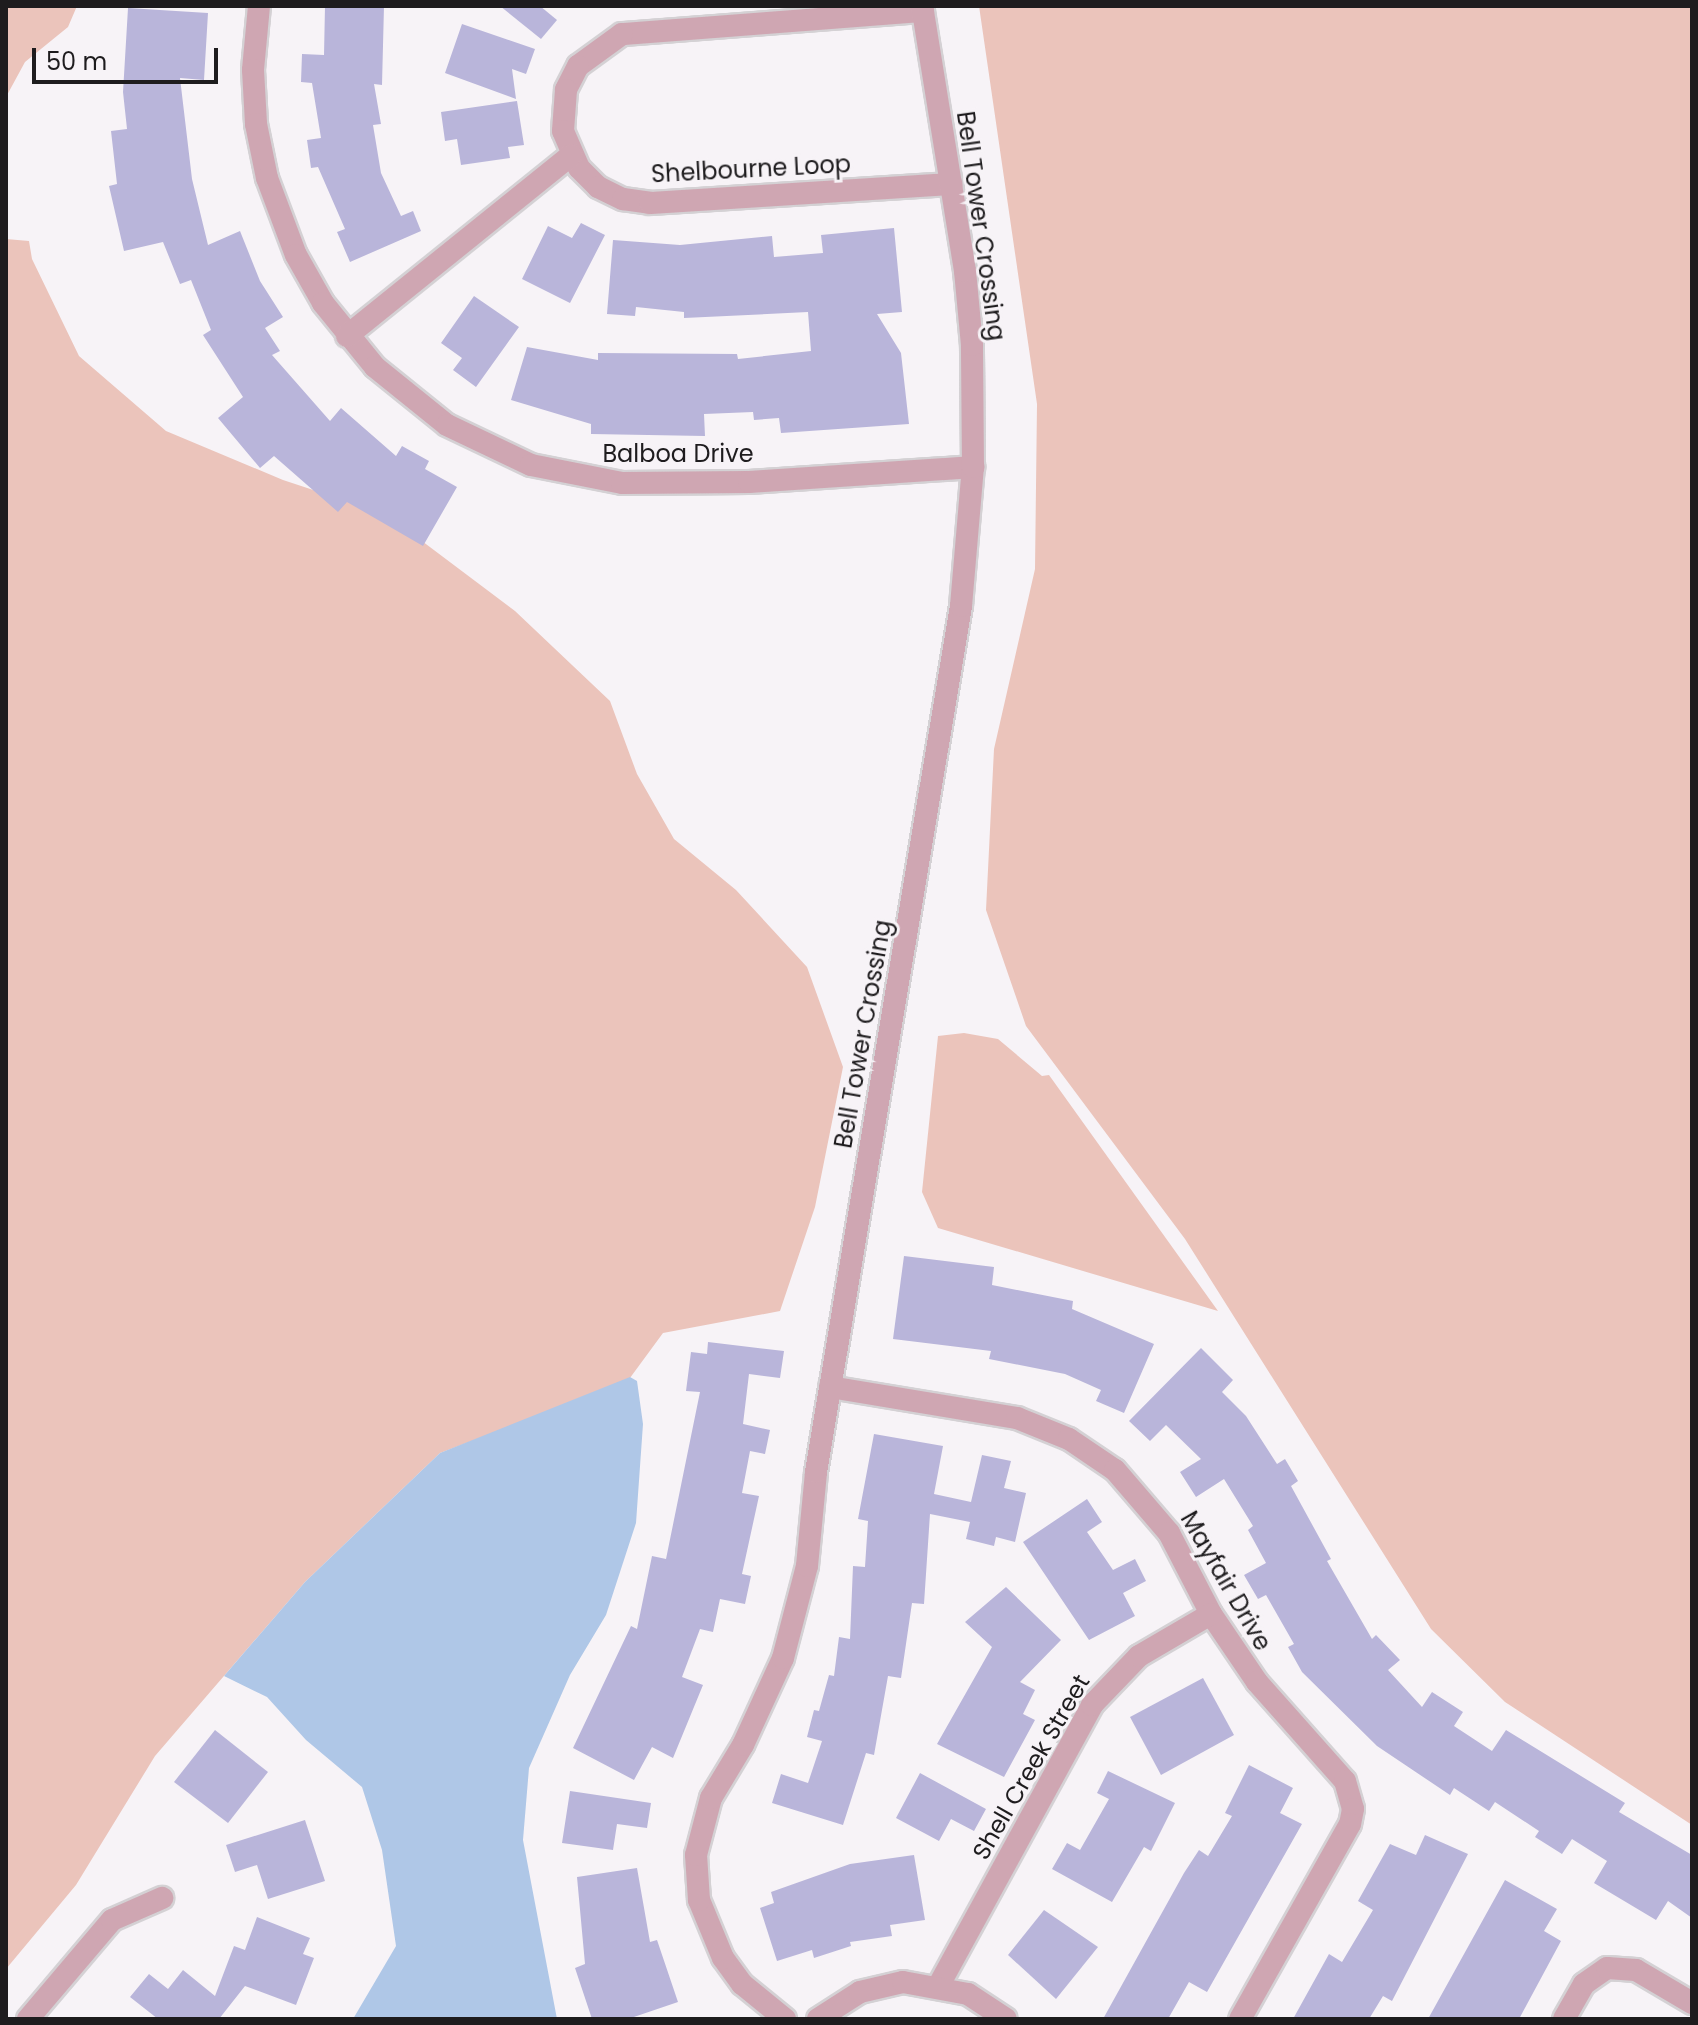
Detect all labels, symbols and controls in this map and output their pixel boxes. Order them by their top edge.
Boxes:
scale bar [36,32,222,82]
text: 50 m [46,45,107,78]
street label: Bell Tower Crossing [951,109,1011,343]
street label: Shelbourne Loop [650,149,852,189]
street label: Balboa Drive [602,440,754,468]
street label: Bell Tower Crossing [829,918,897,1150]
street label: Mayfair Drive [1175,1506,1277,1656]
street label: Shell Creek Street [966,1669,1096,1865]

